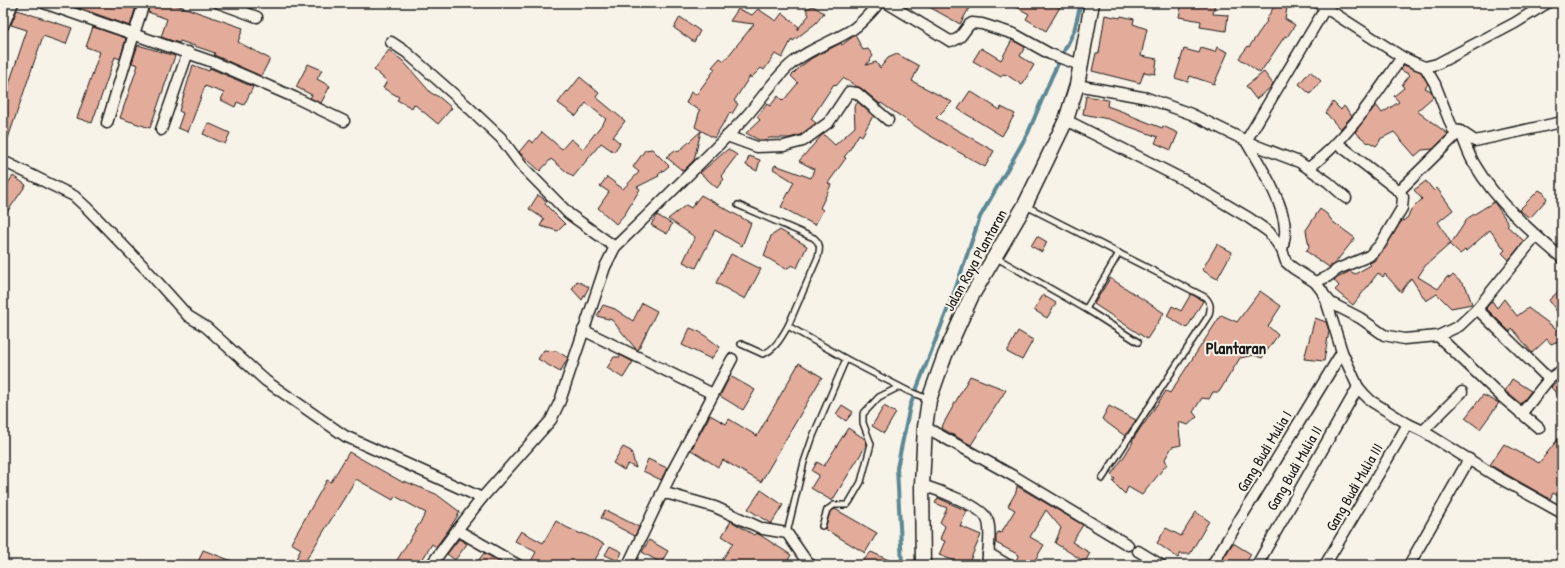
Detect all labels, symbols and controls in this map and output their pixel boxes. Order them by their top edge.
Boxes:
street label: Jalan Raya Plantaran [938,205,1012,315]
district label: Plantaran [1206,336,1267,359]
street label: Gang Budi Mulia I [1231,406,1297,496]
street label: Gang Budi Mulia II [1261,422,1327,514]
street label: Gang Budi Mulia III [1320,439,1388,535]

